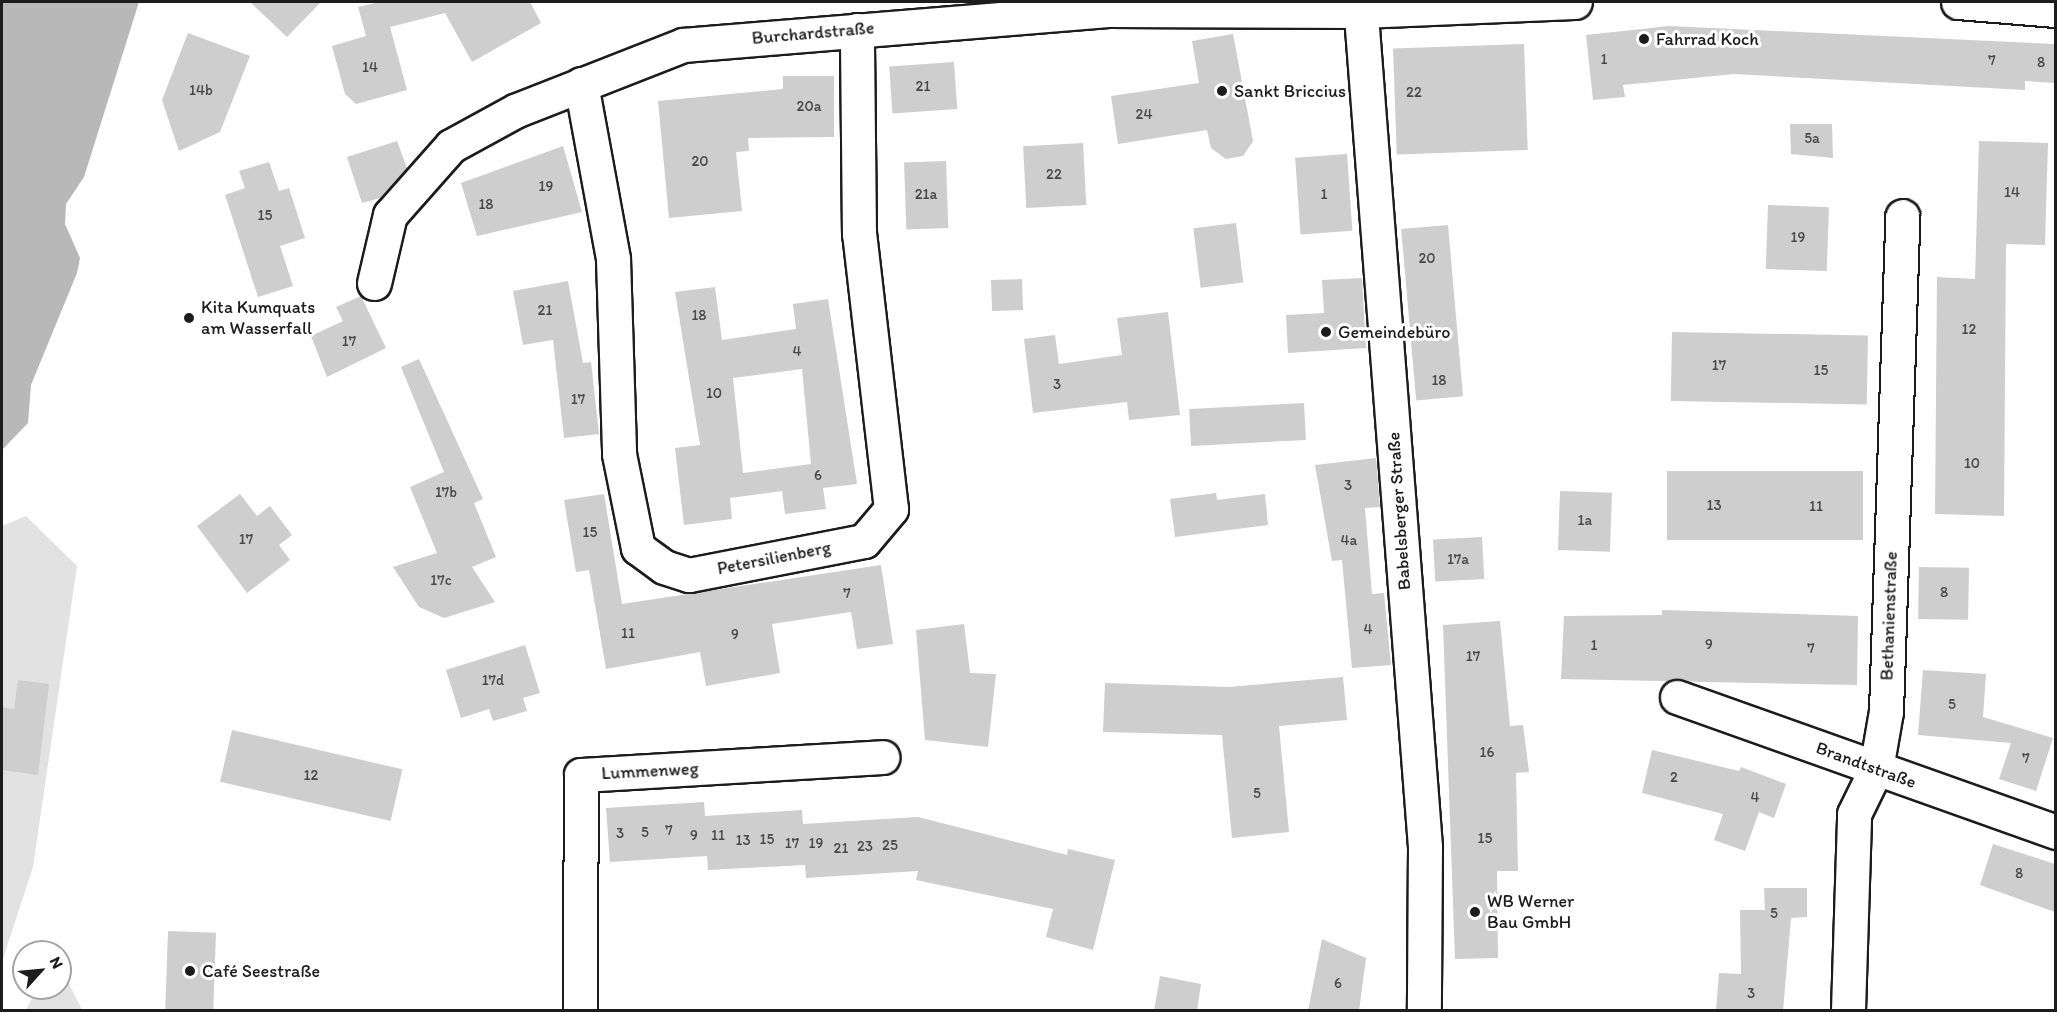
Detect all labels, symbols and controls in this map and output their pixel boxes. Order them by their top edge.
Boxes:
street label: Burchardstraße [751,17,875,49]
place label: Fahrrad Koch [1656,28,1759,50]
marker: Fahrrad Koch [1637,32,1651,46]
house number: 1 [1601,51,1607,69]
house number: 7 [1988,52,1996,70]
house number: 8 [2037,54,2045,72]
house number: 14 [362,59,378,77]
house number: 21 [916,78,930,96]
place label: Sankt Briccius [1234,80,1346,102]
house number: 14b [189,82,213,100]
marker: Sankt Briccius [1215,84,1229,98]
house number: 22 [1406,84,1422,102]
house number: 20a [797,98,821,116]
house number: 24 [1136,106,1152,124]
house number: 5a [1804,130,1820,148]
house number: 20 [691,153,709,171]
house number: 22 [1046,166,1062,184]
house number: 19 [539,178,553,196]
house number: 14 [2004,184,2020,202]
house number: 21a [915,186,937,204]
house number: 1 [1321,186,1327,204]
house number: 18 [478,196,494,214]
house number: 15 [258,207,272,225]
house number: 19 [1791,229,1805,247]
house number: 20 [1418,250,1436,268]
place label: Kita Kumquats am Wasserfall [201,297,316,340]
house number: 21 [538,302,552,320]
house number: 18 [691,307,707,325]
marker: Kita Kumquats am Wasserfall [182,311,196,325]
place label: Gemeindebüro [1338,321,1450,343]
house number: 12 [1962,321,1976,339]
marker: Gemeindebüro [1319,325,1333,339]
house number: 17 [342,333,356,351]
house number: 4 [792,343,802,361]
house number: 17 [1712,357,1726,375]
house number: 15 [1814,362,1828,380]
house number: 18 [1431,372,1447,390]
house number: 3 [1053,376,1061,394]
house number: 10 [706,385,722,403]
house number: 17 [571,391,585,409]
street label: Babelsberger Straße [1383,431,1415,591]
house number: 10 [1964,455,1980,473]
house number: 6 [814,467,822,485]
house number: 3 [1344,477,1352,495]
house number: 17b [435,484,457,502]
house number: 13 [1706,497,1722,515]
house number: 11 [1809,498,1823,516]
house number: 1a [1578,512,1592,530]
house number: 15 [583,524,597,542]
house number: 17 [239,531,253,549]
house number: 4a [1341,532,1357,550]
street label: Petersilienberg [715,536,833,580]
house number: 17a [1447,551,1469,569]
street label: Bethanienstraße [1876,551,1902,681]
house number: 17c [430,572,452,590]
house number: 8 [1940,584,1948,602]
house number: 7 [843,585,851,603]
house number: 4 [1363,621,1373,639]
house number: 11 [621,625,635,643]
house number: 9 [731,626,739,644]
house number: 9 [1705,636,1713,654]
house number: 1 [1591,637,1597,655]
house number: 7 [1807,640,1815,658]
house number: 17 [1466,648,1480,666]
house number: 17d [482,672,504,690]
house number: 5 [1948,696,1956,714]
street label: Brandtstraße [1813,737,1919,793]
house number: 16 [1480,744,1494,762]
house number: 7 [2022,750,2030,768]
street label: Lummenweg [601,758,699,784]
house number: 12 [304,767,318,785]
house number: 2 [1670,769,1678,787]
house number: 5 [1253,785,1261,803]
house number: 4 [1750,789,1760,807]
house number: 7 [665,822,673,840]
house number: 5 [641,824,649,842]
house number: 3 [616,825,624,843]
house number: 9 [690,827,698,845]
house number: 11 [711,827,725,845]
house number: 15 [1478,830,1492,848]
house number: 15 [760,831,774,849]
house number: 13 [735,832,751,850]
house number: 17 [785,835,799,853]
house number: 19 [809,835,823,853]
house number: 25 [882,837,898,855]
house number: 23 [857,838,873,856]
house number: 21 [834,840,848,858]
house number: 8 [2015,865,2023,883]
place label: WB Werner Bau GmbH [1487,891,1574,934]
marker: WB Werner Bau GmbH [1468,905,1482,919]
house number: 5 [1770,905,1778,923]
north arrow [12,940,72,1000]
text: N [46,953,68,972]
place label: Café Seestraße [202,960,320,982]
marker: Café Seestraße [183,964,197,978]
house number: 6 [1334,975,1342,993]
house number: 3 [1747,985,1755,1003]

